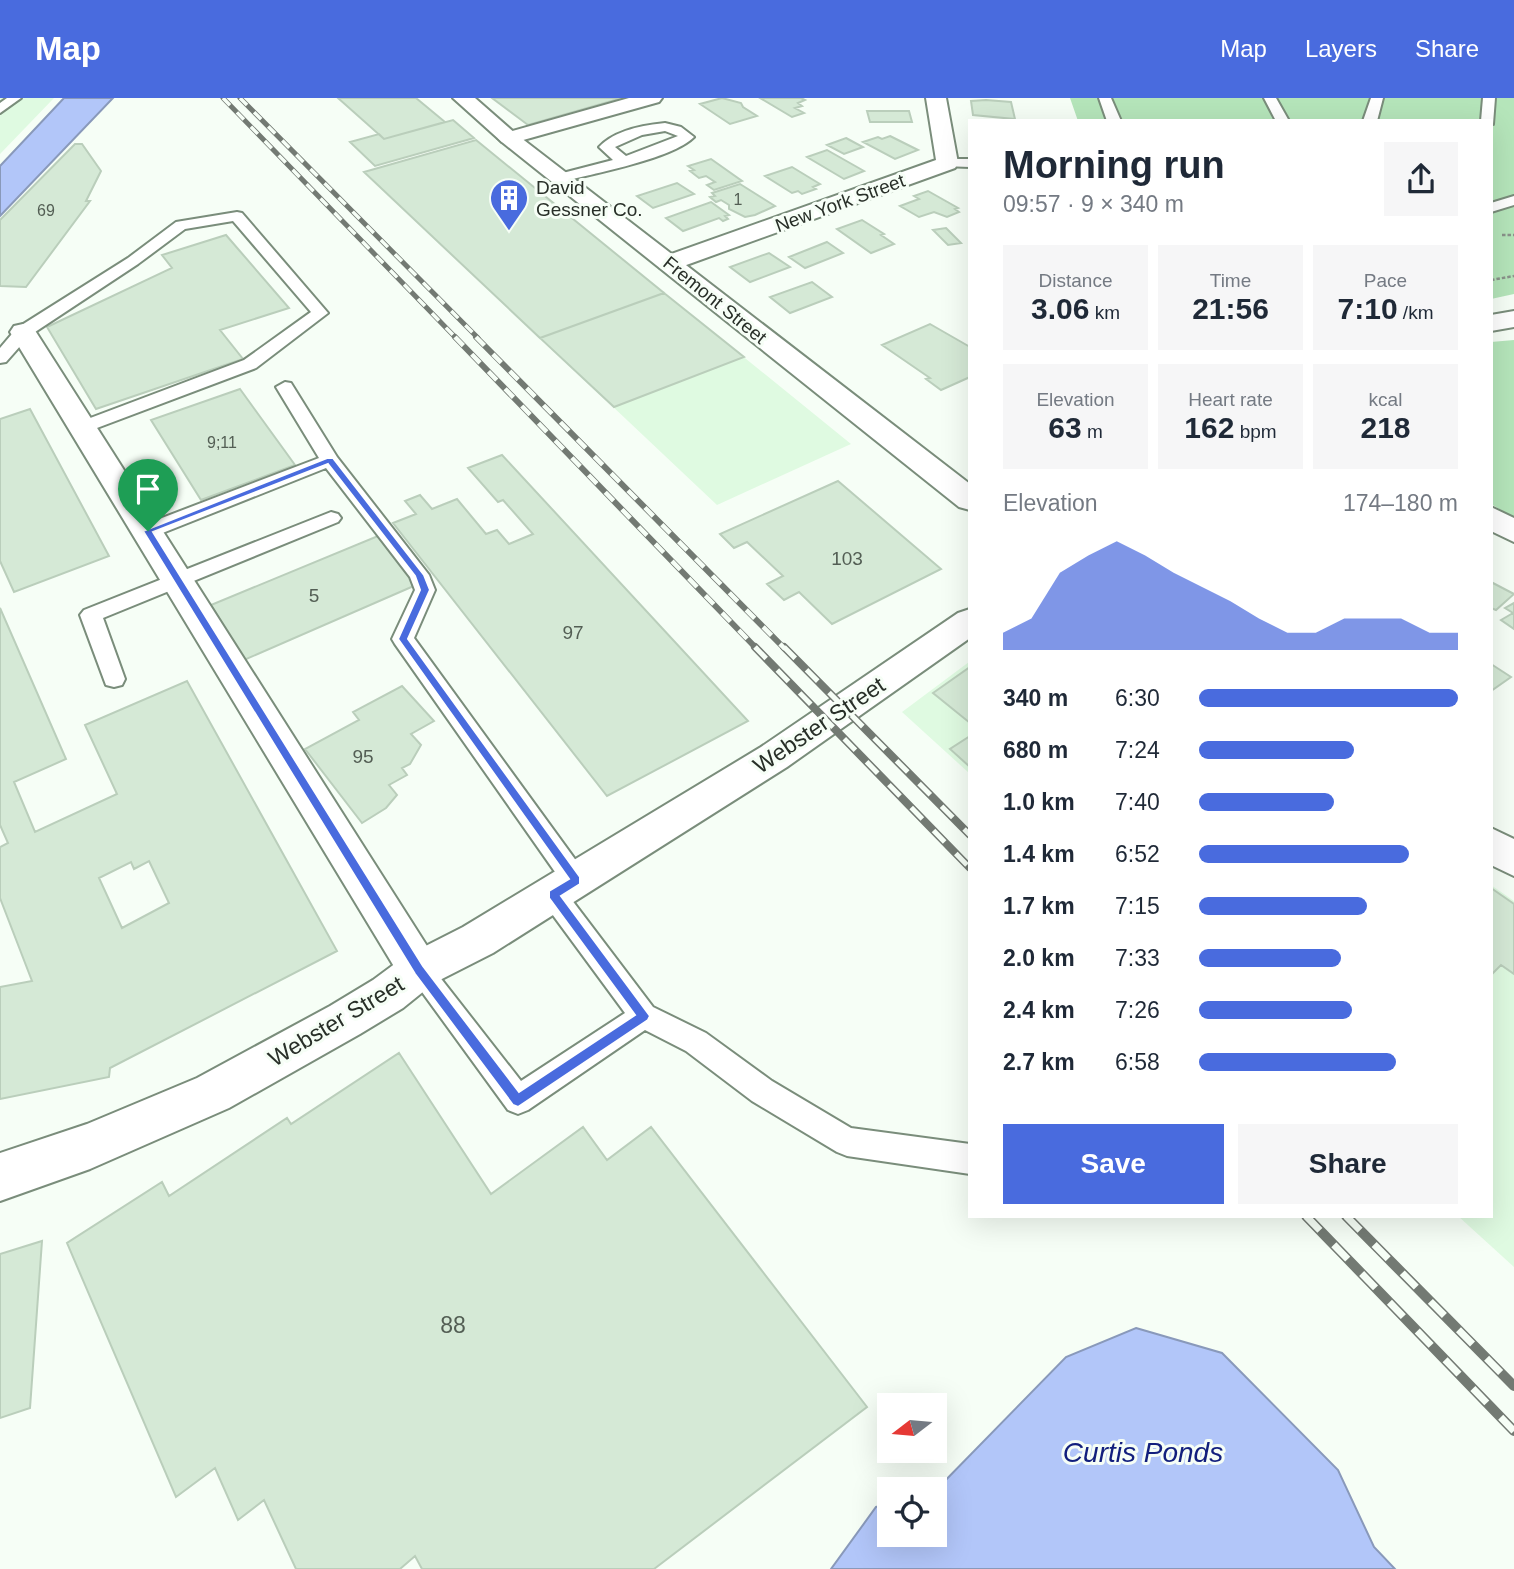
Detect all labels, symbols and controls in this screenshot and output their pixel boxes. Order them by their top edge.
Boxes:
text: Map [35,30,101,67]
text: Map [1220,35,1267,62]
text: Layers [1305,35,1377,62]
text: Share [1415,35,1479,62]
button: share [1384,142,1458,216]
text: Morning run [1003,144,1225,186]
street label: New York Street [772,170,908,236]
building icon: David Gessner Co. [488,177,530,232]
place label: David Gessner Co. [536,177,643,220]
house number: 1 [734,191,743,208]
text: 09:57 · 9 × 340 m [1003,191,1184,217]
house number: 69 [37,202,55,219]
street label: Fremont Street [659,252,771,348]
text: Distance [1039,270,1112,291]
text: Time [1210,270,1251,291]
text: Pace [1364,270,1407,291]
text: 3.06 [1031,292,1089,325]
text: 21:56 [1192,292,1269,325]
text: 7:10 [1338,292,1398,325]
text: km [1089,302,1120,323]
text: /km [1398,302,1433,323]
text: Elevation [1036,389,1115,410]
text: Heart rate [1188,389,1273,410]
text: kcal [1369,389,1402,410]
text: 63 [1048,411,1082,444]
text: 162 [1184,411,1234,444]
text: 218 [1360,411,1411,444]
text: m [1082,421,1103,442]
text: bpm [1234,421,1277,442]
house number: 9;11 [207,434,237,451]
pin [118,459,178,531]
icon: arrive [129,470,167,508]
text: Elevation [1003,490,1098,516]
text: 174–180 m [1343,490,1458,516]
house number: 103 [831,548,863,569]
house number: 5 [309,585,319,606]
house number: 97 [562,622,584,643]
street label: Webster Street [748,671,890,779]
text: 340 m [1003,685,1068,711]
text: 6:30 [1115,685,1160,711]
text: 680 m [1003,737,1068,763]
text: 7:24 [1115,737,1160,763]
house number: 95 [352,746,374,767]
text: 1.0 km [1003,789,1075,815]
text: 7:40 [1115,789,1160,815]
text: 1.4 km [1003,841,1075,867]
text: 6:52 [1115,841,1160,867]
text: 1.7 km [1003,893,1075,919]
text: 7:15 [1115,893,1160,919]
text: 2.0 km [1003,945,1075,971]
text: 7:33 [1115,945,1160,971]
street label: Webster Street [264,970,409,1072]
text: 2.4 km [1003,997,1075,1023]
text: 7:26 [1115,997,1160,1023]
text: 2.7 km [1003,1049,1075,1075]
text: 6:58 [1115,1049,1160,1075]
button: Save [1003,1124,1224,1204]
button: Share [1238,1124,1458,1204]
house number: 88 [440,1312,466,1338]
north arrow [877,1393,947,1463]
map controls [877,1393,947,1547]
water label: Curtis Ponds [1063,1437,1223,1468]
button: locate [877,1477,947,1547]

